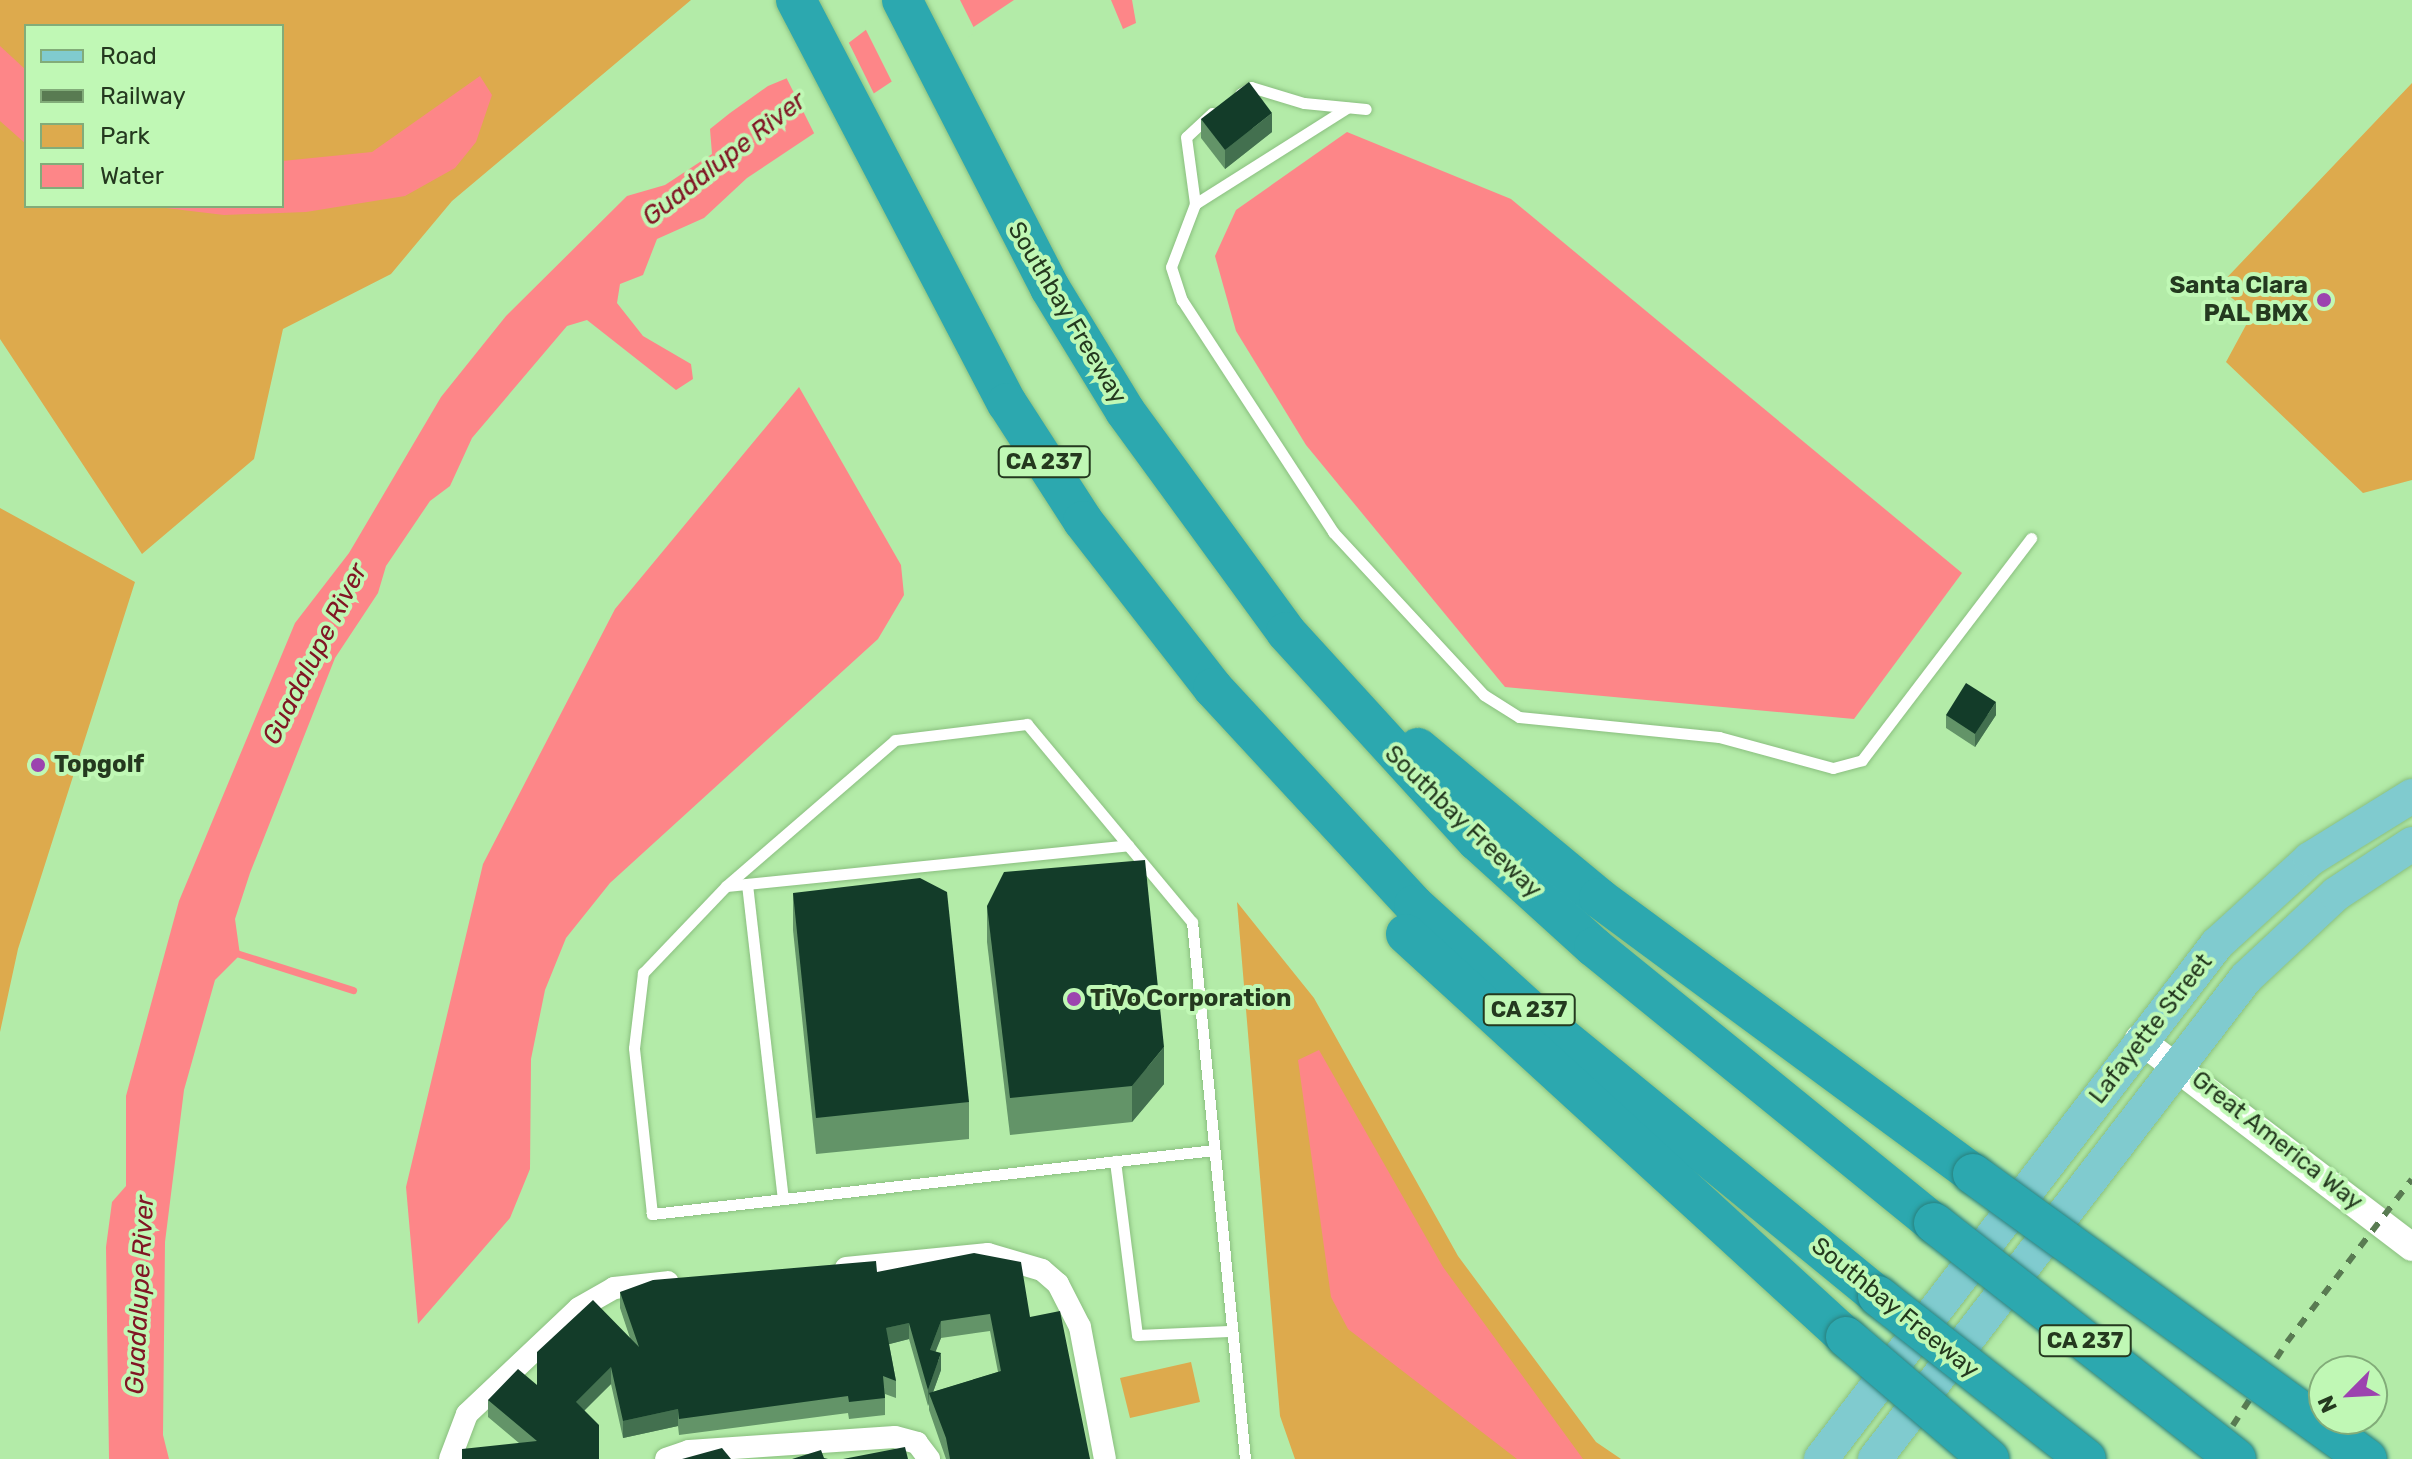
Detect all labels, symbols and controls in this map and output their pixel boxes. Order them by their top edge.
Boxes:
legend [24,24,284,208]
text: Road [100,42,157,70]
text: Railway [100,82,186,110]
water label: Guadalupe River [636,85,812,233]
text: Park [100,122,150,150]
text: Water [100,162,164,190]
street label: Southbay Freeway [1001,217,1133,409]
place label: Santa Clara PAL BMX [2169,272,2308,328]
marker: Santa Clara PAL BMX [2315,291,2333,309]
road number: CA 237 [996,444,1092,480]
water label: Guadalupe River [256,558,374,750]
street label: Southbay Freeway [1378,739,1548,905]
place label: Topgolf [54,751,144,779]
marker: Topgolf [29,756,47,774]
street label: Lafayette Street [2084,948,2218,1110]
place label: TiVo Corporation [1090,985,1291,1013]
marker: TiVo Corporation [1065,990,1083,1008]
road number: CA 237 [1481,992,1577,1028]
street label: Great America Way [2185,1065,2369,1217]
water label: Guadalupe River [119,1195,161,1395]
street label: Southbay Freeway [1805,1231,1985,1385]
road number: CA 237 [2037,1323,2133,1359]
north arrow [2308,1355,2388,1435]
text: N [2312,1391,2343,1417]

